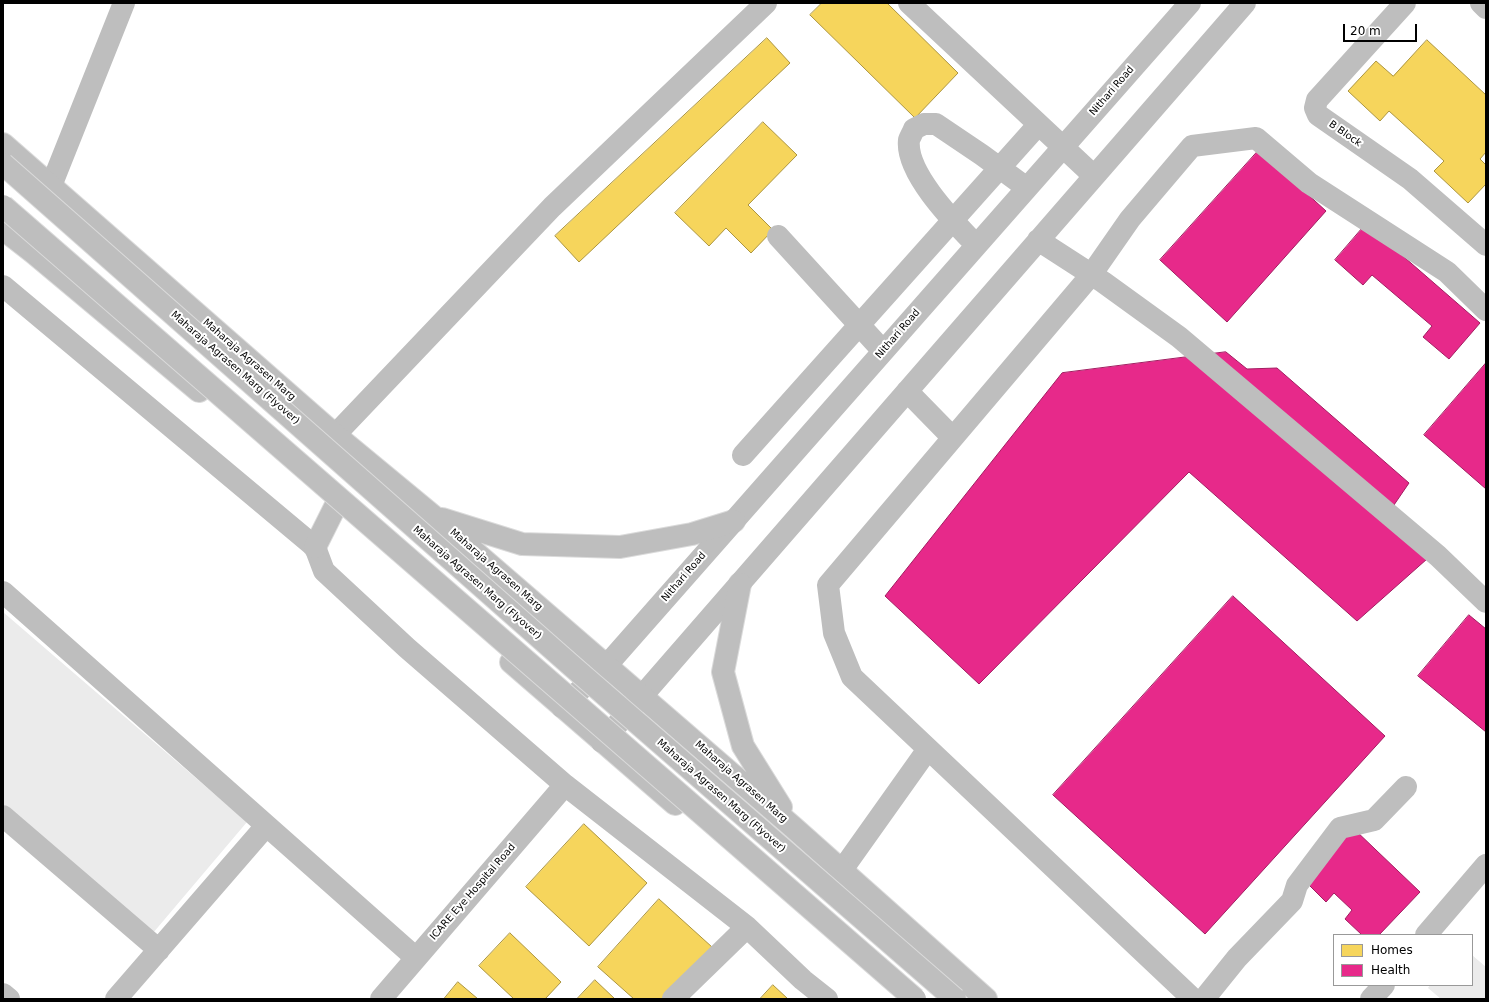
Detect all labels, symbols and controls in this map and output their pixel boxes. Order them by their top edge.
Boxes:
scale bar [1345,16,1419,42]
text: 20 m [1350,24,1381,38]
street label: Nithari Road [1087,64,1137,118]
street label: B Block [1326,118,1364,150]
street label: Nithari Road [873,307,923,361]
street label: Maharaja Agrasen Marg (Flyover) [168,309,302,427]
street label: Maharaja Agrasen Marg [200,316,298,404]
street label: Maharaja Agrasen Marg (Flyover) [410,524,544,642]
street label: Maharaja Agrasen Marg [447,526,545,614]
street label: Nithari Road [659,550,709,604]
street label: Maharaja Agrasen Marg (Flyover) [654,737,788,855]
street label: Maharaja Agrasen Marg [692,738,790,826]
street label: ICARE Eye Hospital Road [428,841,518,943]
legend [1333,934,1473,986]
text: Homes [1371,943,1413,957]
text: Health [1371,963,1410,977]

